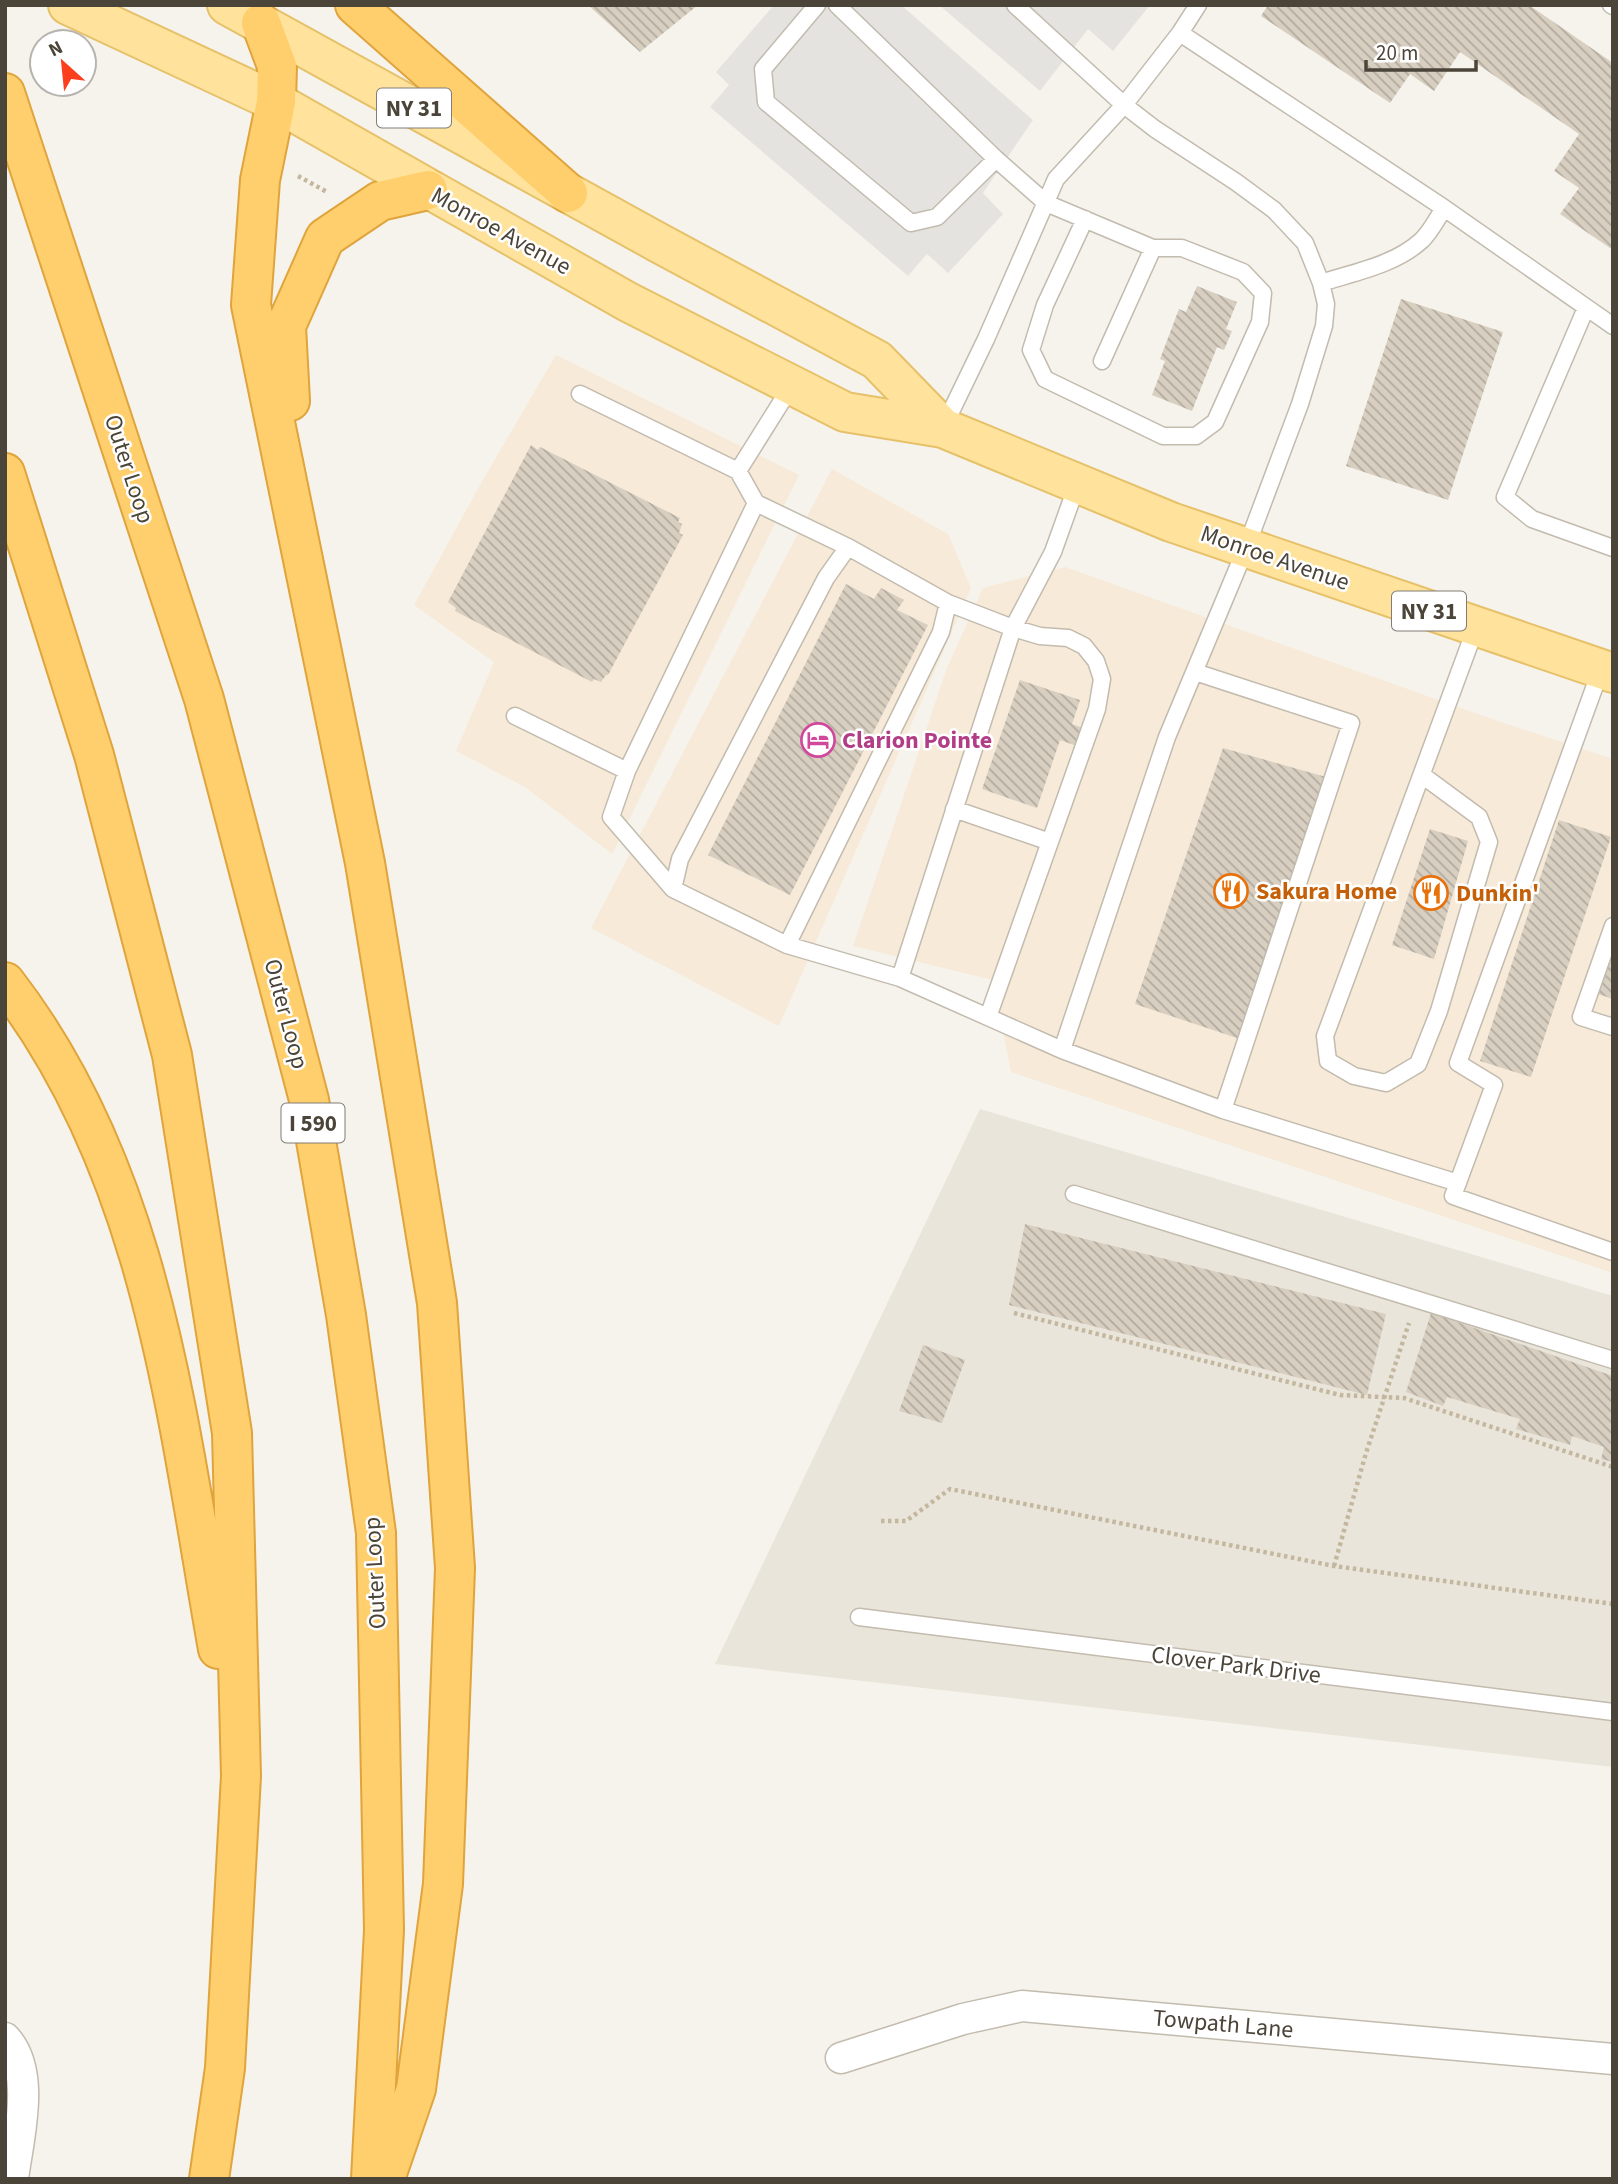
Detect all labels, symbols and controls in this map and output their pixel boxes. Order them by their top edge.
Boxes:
north arrow [28,28,98,98]
scale bar [1366,28,1476,72]
text: N [44,34,68,64]
text: 20 m [1376,38,1418,68]
road number: NY 31 [377,88,451,128]
street label: Monroe Avenue [425,178,577,284]
street label: Outer Loop [95,410,163,528]
street label: Monroe Avenue [1196,516,1354,600]
road number: NY 31 [1392,592,1466,631]
hotel icon: Clarion Pointe [799,721,837,759]
place label: Clarion Pointe [842,723,992,758]
restaurant icon: Sakura Home [1212,872,1250,910]
place label: Sakura Home [1256,874,1397,909]
restaurant icon: Dunkin' [1412,874,1450,912]
place label: Dunkin' [1456,876,1539,911]
street label: Outer Loop [255,955,317,1073]
road number: I 590 [282,1104,344,1142]
street label: Outer Loop [355,1516,395,1630]
street label: Clover Park Drive [1149,1637,1323,1693]
street label: Towpath Lane [1151,2000,1295,2048]

